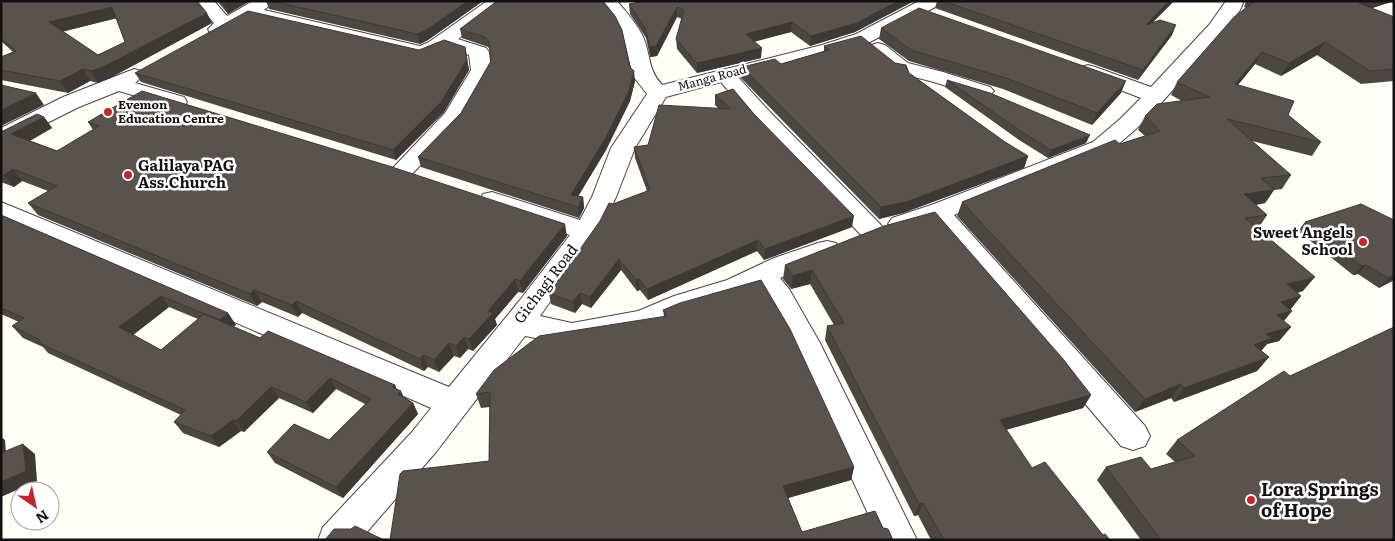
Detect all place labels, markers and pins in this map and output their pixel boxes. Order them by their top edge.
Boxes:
place label: Evemon Education Centre [118,95,224,127]
marker: Evemon Education Centre [102,106,114,118]
place label: Galilaya PAG Ass.Church [138,153,235,193]
marker: Galilaya PAG Ass.Church [122,169,134,181]
place label: Sweet Angels School [1253,220,1354,260]
marker: Sweet Angels School [1357,236,1369,248]
place label: Lora Springs of Hope [1261,475,1379,523]
marker: Lora Springs of Hope [1245,494,1257,506]

